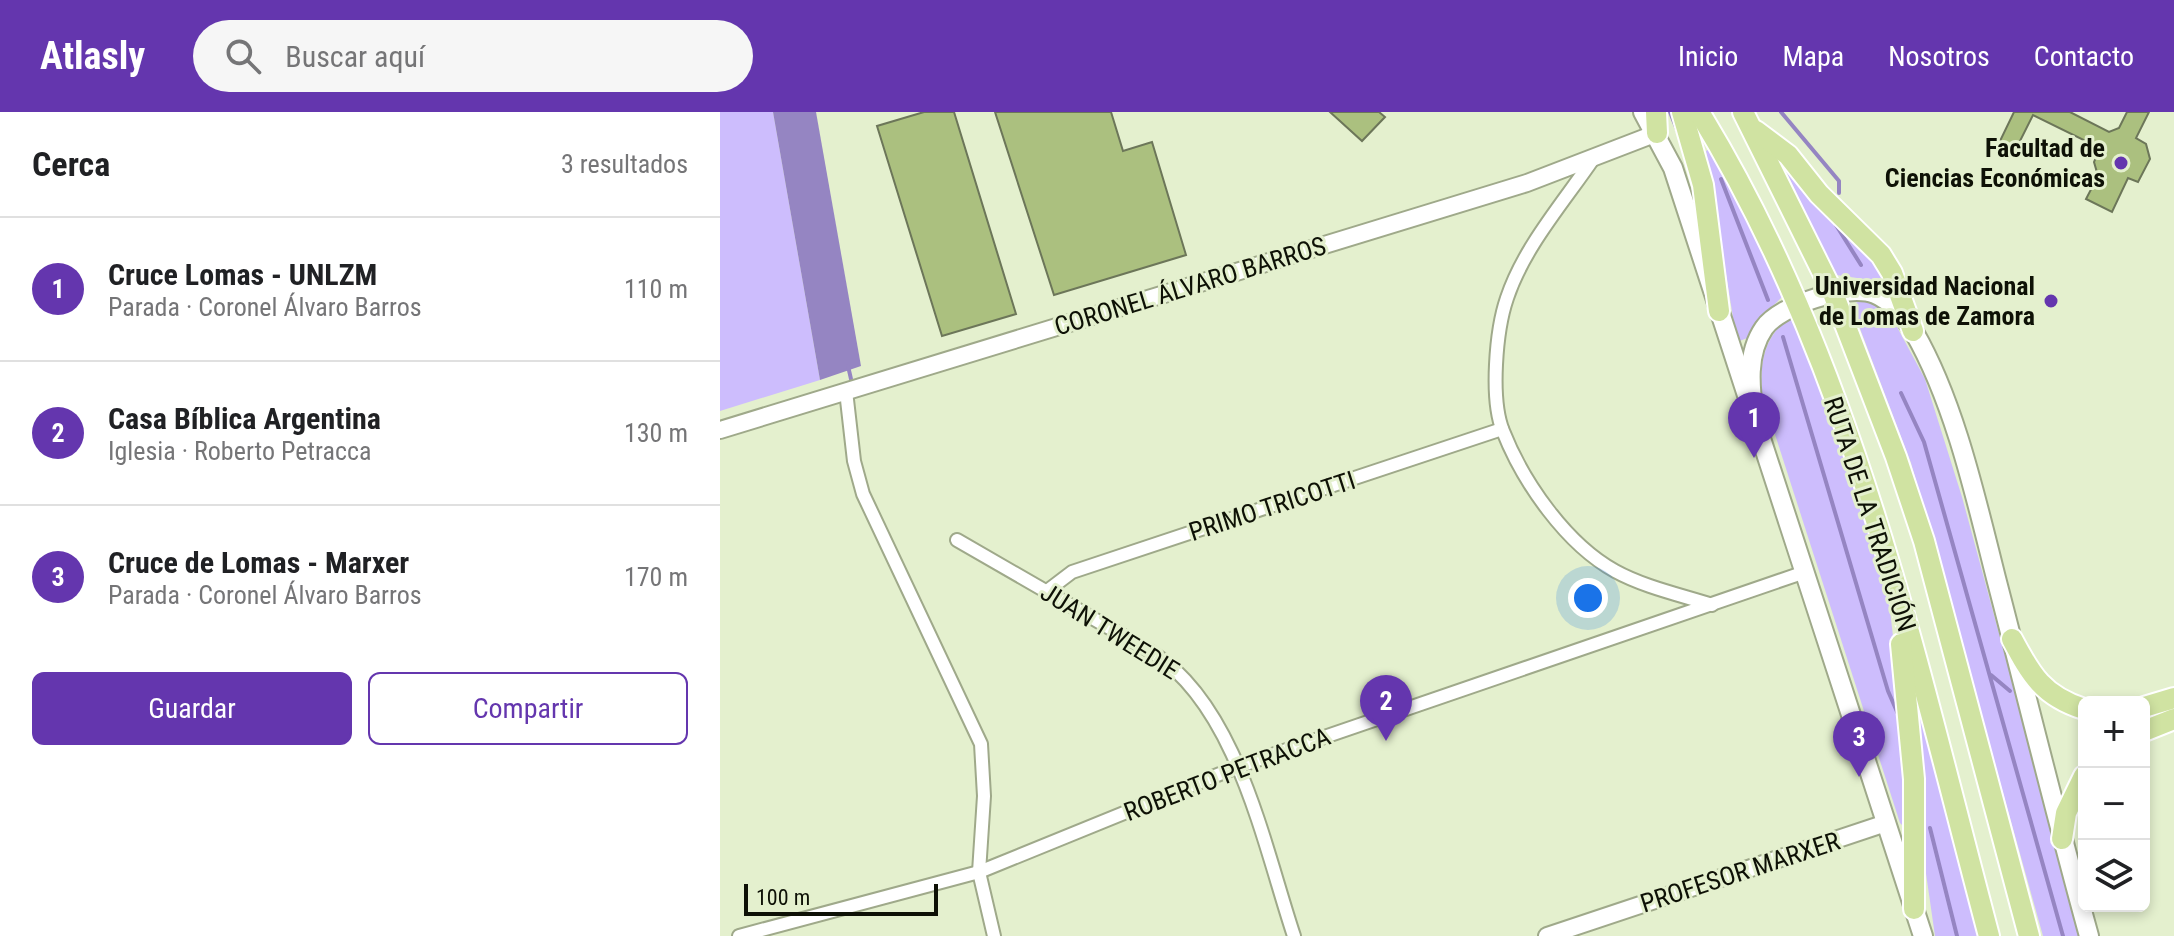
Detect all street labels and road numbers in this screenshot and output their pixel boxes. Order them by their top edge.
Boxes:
street label: CORONEL ÁLVARO BARROS [1051,230,1329,342]
street label: RUTA DE LA TRADICIÓN [1818,393,1922,635]
street label: PRIMO TRICOTTI [1185,465,1359,547]
street label: JUAN TWEEDIE [1035,577,1185,685]
street label: ROBERTO PETRACCA [1120,721,1334,827]
street label: PROFESOR MARXER [1637,826,1844,918]

